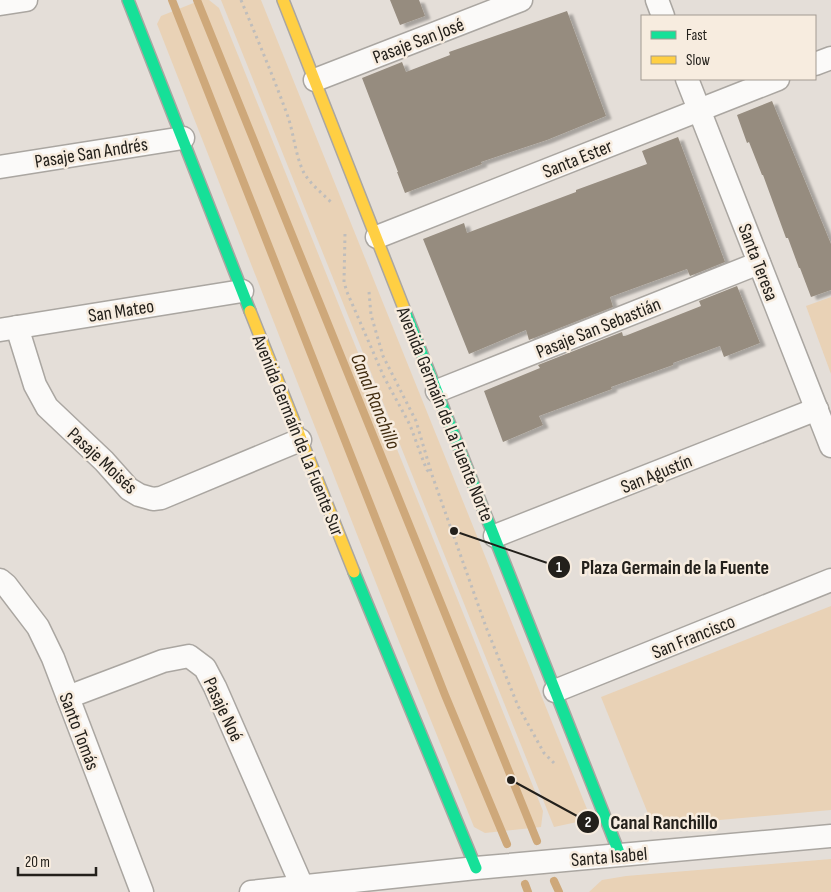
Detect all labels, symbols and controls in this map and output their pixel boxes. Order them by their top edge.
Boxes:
street label: Pasaje San José [370,13,467,69]
legend [641,15,816,80]
text: Fast [686,26,708,45]
text: Slow [686,51,710,70]
street label: Pasaje San Andrés [33,133,149,174]
street label: Santa Ester [539,135,616,184]
street label: Santa Teresa [732,221,783,304]
street label: Pasaje San Sebastián [533,293,664,364]
street label: San Mateo [87,295,156,328]
street label: Avenida Germaín de La Fuente Norte [391,303,498,525]
street label: Avenida Germaín de La Fuente Sur [246,331,349,540]
water label: Canal Ranchillo [345,350,405,453]
street label: Pasaje Moisés [62,423,142,499]
street label: San Agustín [618,450,696,499]
callout: Plaza Germain de la Fuente [546,550,780,585]
text: Plaza Germain de la Fuente [581,556,769,580]
text: 1 [556,558,562,577]
street label: San Francisco [649,610,739,664]
street label: Pasaje Noé [198,674,248,745]
street label: Santo Tomás [53,690,104,774]
callout: Canal Ranchillo [576,804,728,839]
text: Canal Ranchillo [610,811,718,835]
text: 2 [585,813,591,832]
street label: Santa Isabel [570,843,648,872]
scale bar [18,844,95,876]
text: 20 m [25,853,50,872]

